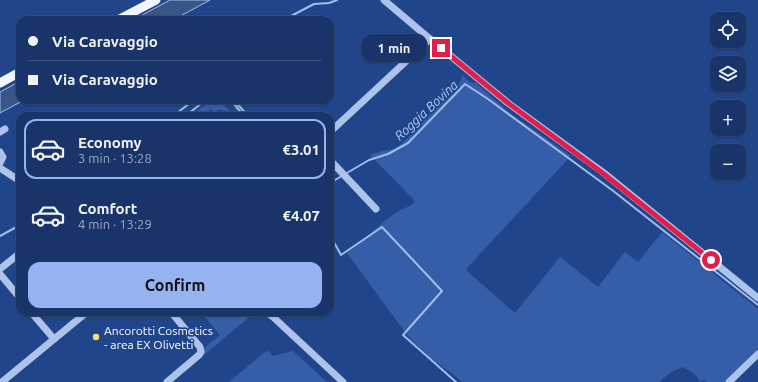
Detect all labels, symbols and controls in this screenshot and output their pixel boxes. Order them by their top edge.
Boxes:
map controls [710,12,746,180]
button: locate [710,12,746,48]
text: Via Caravaggio [52,33,158,50]
callout: 1 min [361,34,427,62]
route end [432,39,450,57]
text: 1 min [378,41,410,55]
button: layers [710,56,746,92]
text: Via Caravaggio [52,71,158,88]
water label: Roggia Bovina [392,77,460,143]
button: + [710,100,746,136]
icon: car [30,131,66,167]
text: Economy [78,134,142,151]
text: €3.01 [282,141,320,158]
button: − [710,144,746,180]
text: 3 min · 13:28 [78,151,152,165]
icon: car [30,197,66,233]
text: Comfort [78,200,137,217]
text: €4.07 [282,207,320,224]
text: 4 min · 13:29 [78,217,152,231]
route start [702,251,720,269]
button: Confirm [28,262,322,308]
place label: Ancorotti Cosmetics - area EX Olivetti [104,324,213,351]
marker: Ancorotti Cosmetics - area EX Olivetti [91,332,101,342]

